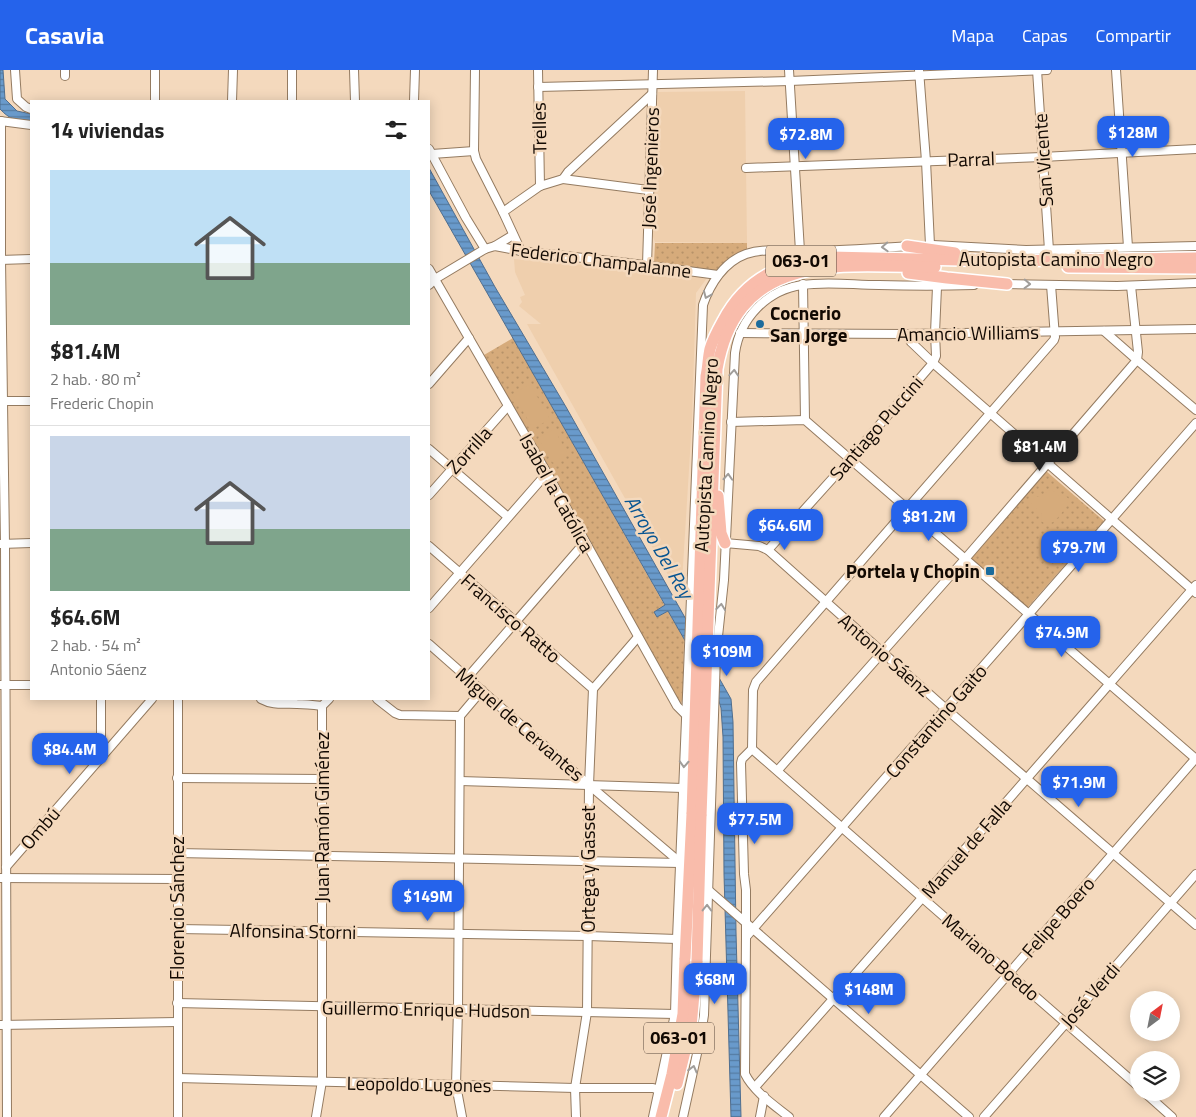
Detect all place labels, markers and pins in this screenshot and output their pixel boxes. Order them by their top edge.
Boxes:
pin: $128M [1098,116,1168,158]
pin: $72.8M [765,118,847,160]
place label: Cocnerio San Jorge [770,298,848,349]
marker: Cocnerio San Jorge [754,318,766,330]
pin: $81.4M [999,430,1081,472]
pin: $81.2M [888,500,970,542]
pin: $64.6M [744,508,826,551]
pin: $79.7M [1038,530,1120,573]
place label: Portela y Chopin [846,556,980,585]
marker: Portela y Chopin [984,565,996,577]
pin: $74.9M [1021,616,1103,658]
pin: $109M [692,634,762,677]
pin: $84.4M [29,732,111,775]
pin: $71.9M [1038,766,1120,808]
pin: $77.5M [714,802,796,845]
pin: $149M [393,880,463,922]
pin: $68M [685,962,745,1005]
pin: $148M [834,972,904,1015]

